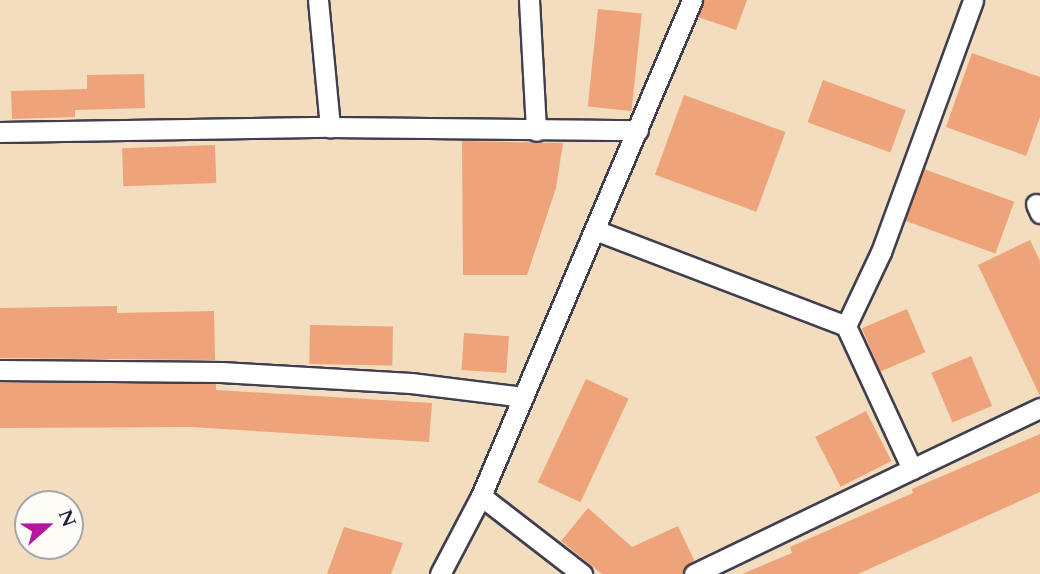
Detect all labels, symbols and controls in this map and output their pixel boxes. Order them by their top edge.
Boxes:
north arrow [14,490,84,560]
text: N [52,506,82,531]

